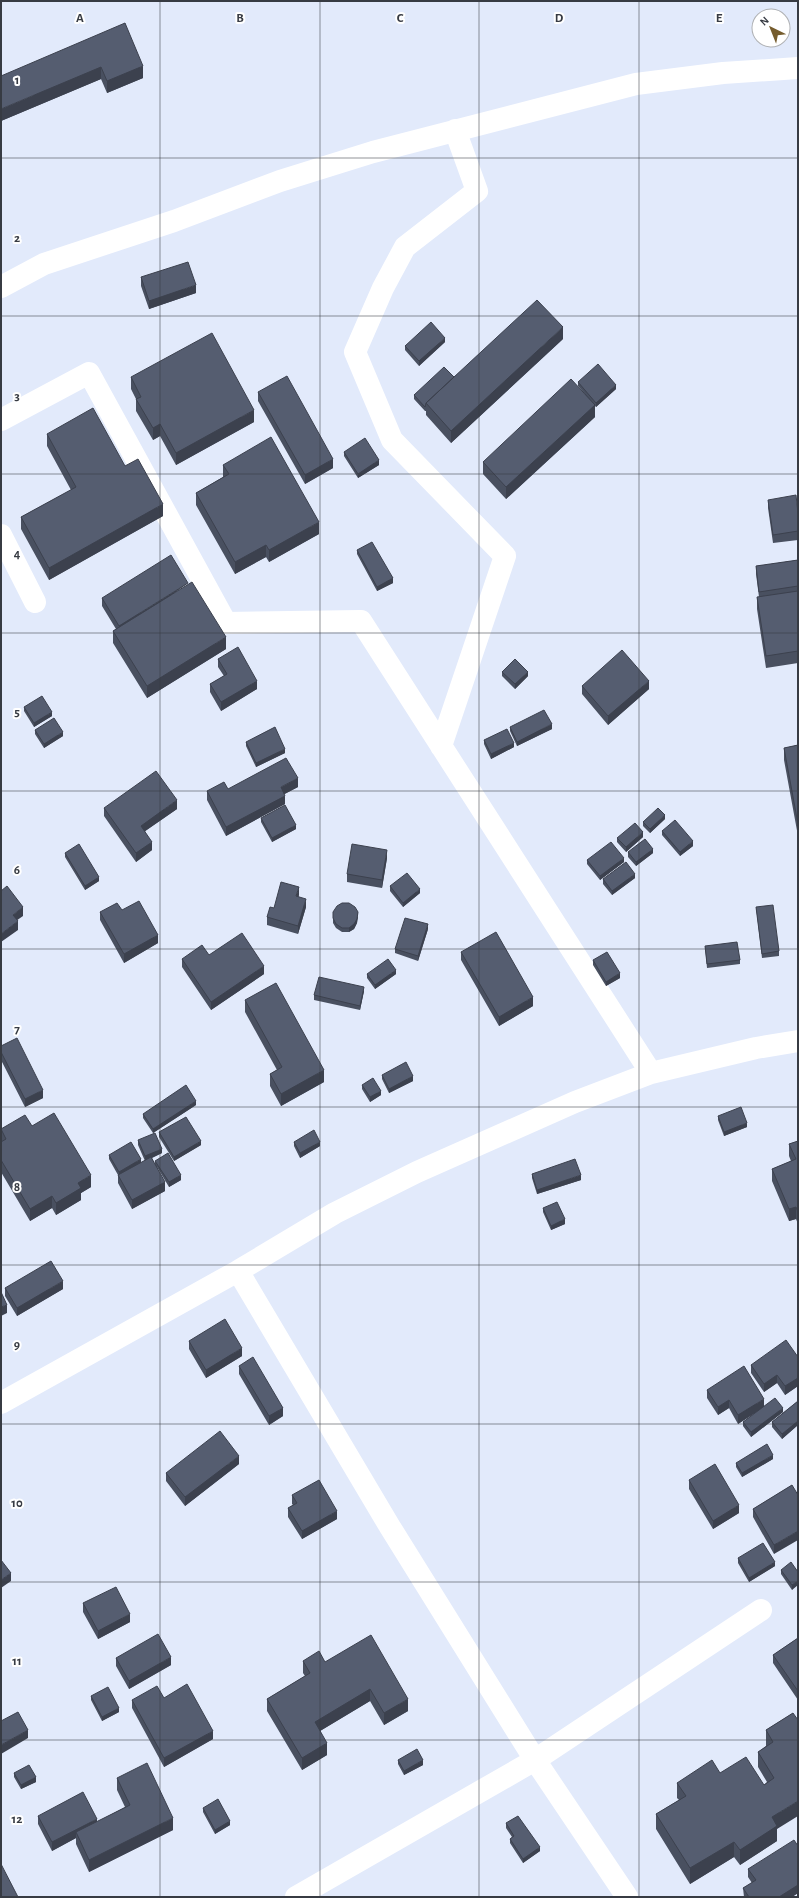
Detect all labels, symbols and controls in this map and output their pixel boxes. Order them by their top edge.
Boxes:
north arrow [751,8,791,48]
text: A [76,12,84,25]
text: B [236,12,244,25]
text: C [397,12,404,25]
text: D [555,12,564,25]
text: E [716,12,723,25]
text: N [758,14,771,28]
text: 1 [15,74,19,87]
text: 2 [14,232,20,245]
text: 3 [14,390,20,403]
text: 4 [14,548,21,561]
text: 5 [14,706,20,719]
text: 6 [14,864,20,877]
text: 7 [14,1023,20,1036]
text: 8 [14,1181,20,1194]
text: 9 [14,1339,20,1352]
text: 10 [11,1497,23,1510]
text: 11 [12,1655,22,1668]
text: 12 [12,1813,22,1826]

